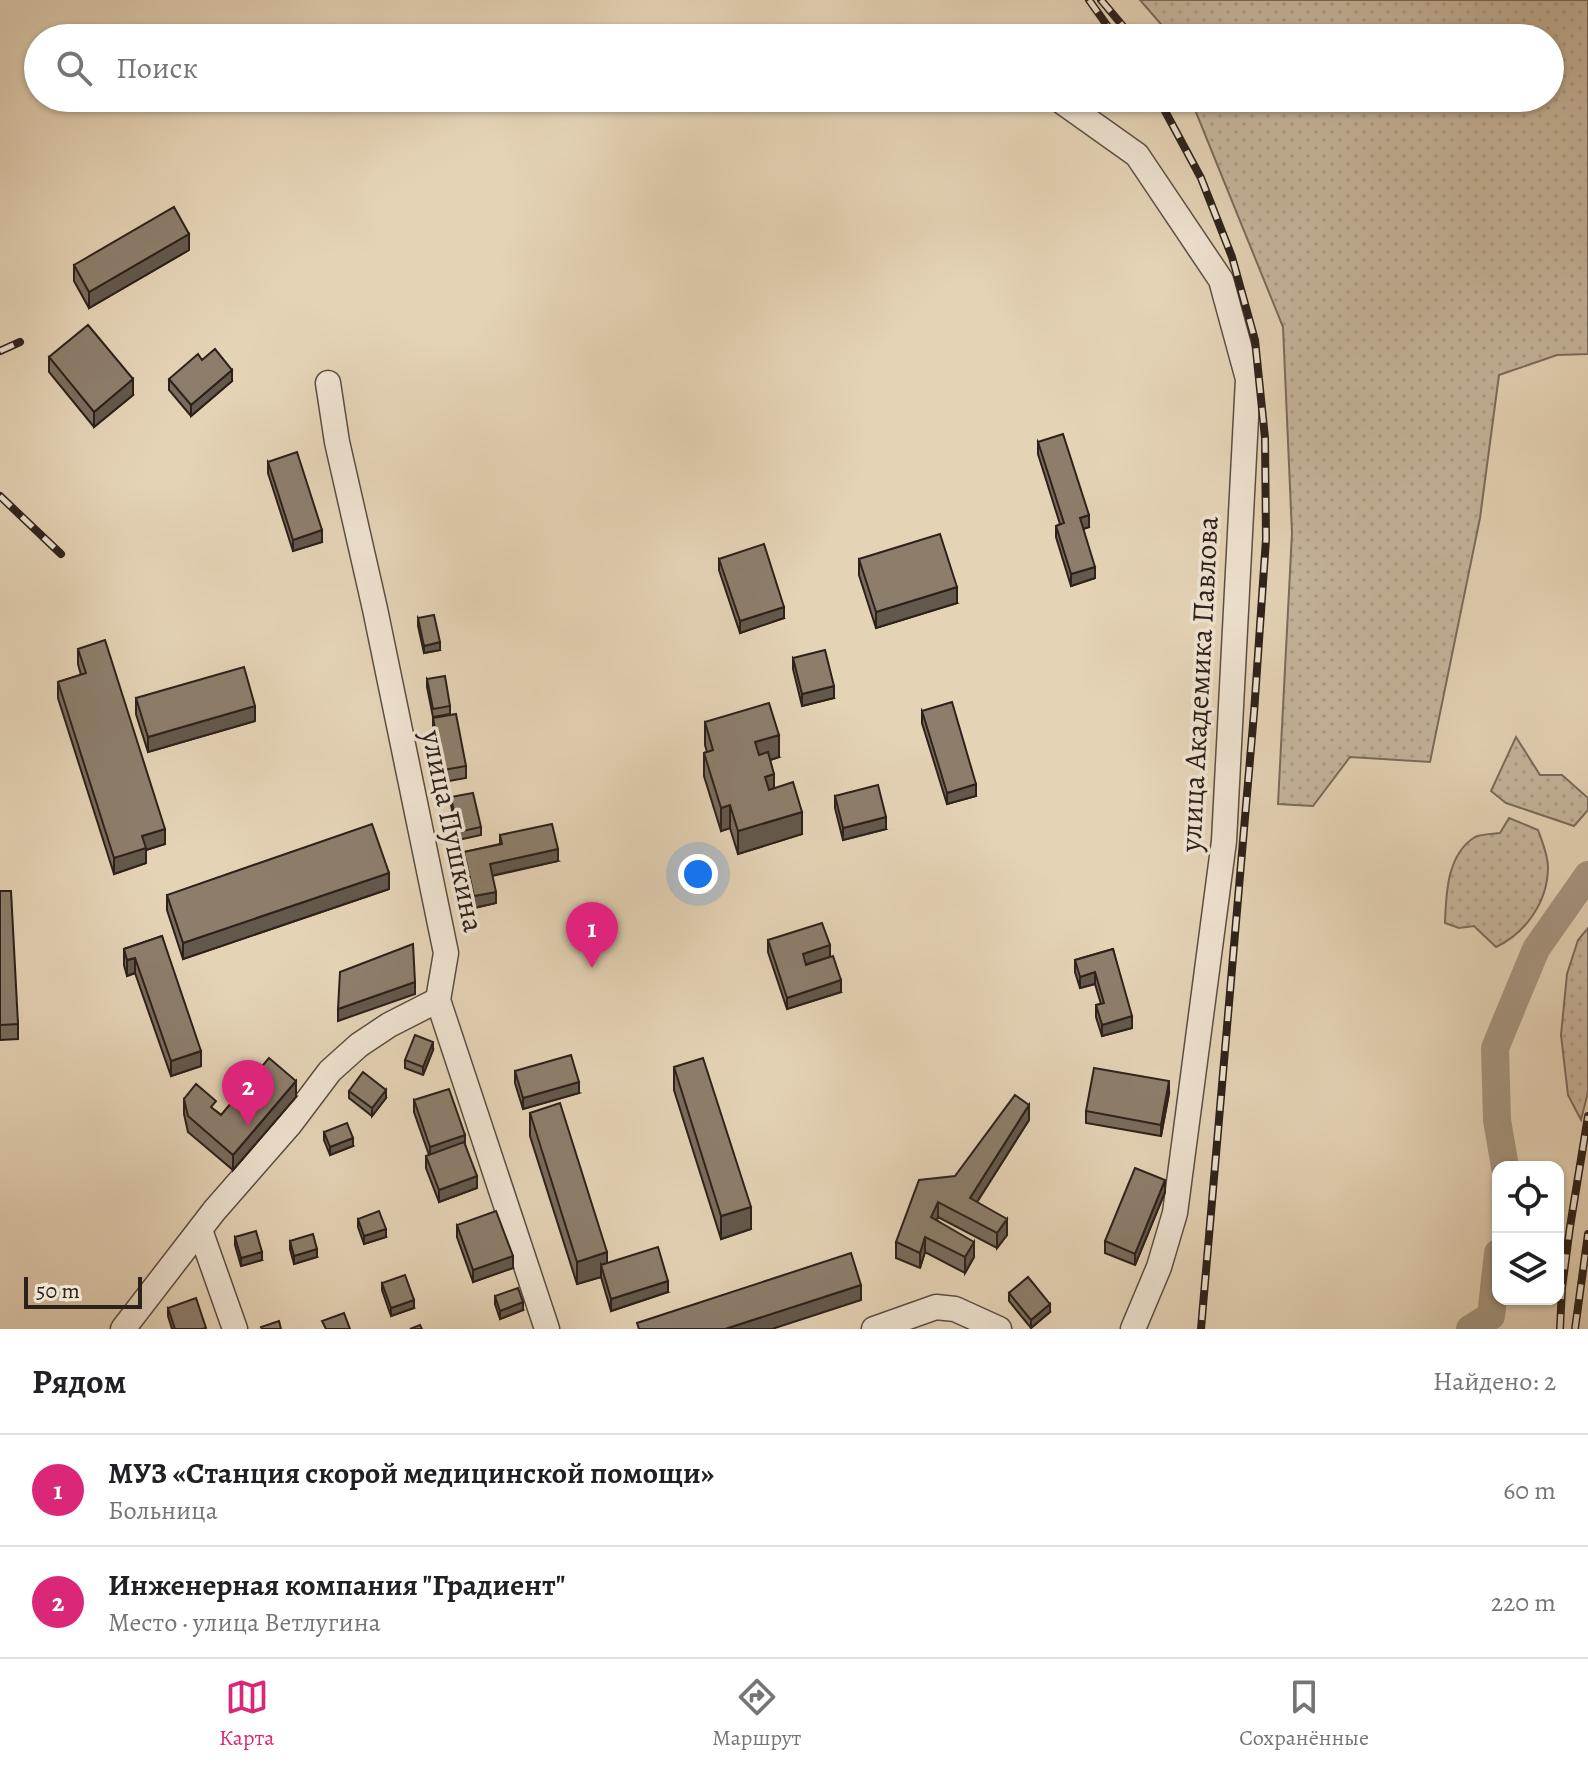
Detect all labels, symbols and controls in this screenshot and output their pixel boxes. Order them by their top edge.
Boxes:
search box [24,24,1564,112]
icon: search [52,46,96,90]
text: Поиск [116,48,198,88]
street label: улица Академика Павлова [1170,515,1228,854]
street label: улица Пушкина [412,725,494,936]
your location [678,854,718,894]
pin: 1 [566,902,618,968]
pin: 2 [222,1060,274,1126]
map controls [1492,1161,1564,1305]
button: locate [1492,1161,1564,1233]
button: layers [1492,1233,1564,1305]
scale bar [24,1273,142,1309]
text: 50 m [36,1276,80,1306]
text: Рядом [32,1358,126,1405]
text: Найдено: 2 [1433,1364,1556,1399]
text: МУЗ «Станция скорой медицинской помощи» [108,1453,714,1493]
text: 1 [53,1473,63,1508]
text: 60 m [1503,1473,1556,1508]
text: Больница [108,1493,218,1528]
text: Инженерная компания "Градиент" [108,1565,565,1605]
text: 2 [52,1585,64,1620]
text: 220 m [1491,1585,1556,1620]
text: Место · улица Ветлугина [108,1605,381,1640]
tab: Карта [219,1675,274,1753]
tab: Маршрут [712,1675,801,1753]
tab: Сохранённые [1239,1675,1369,1753]

